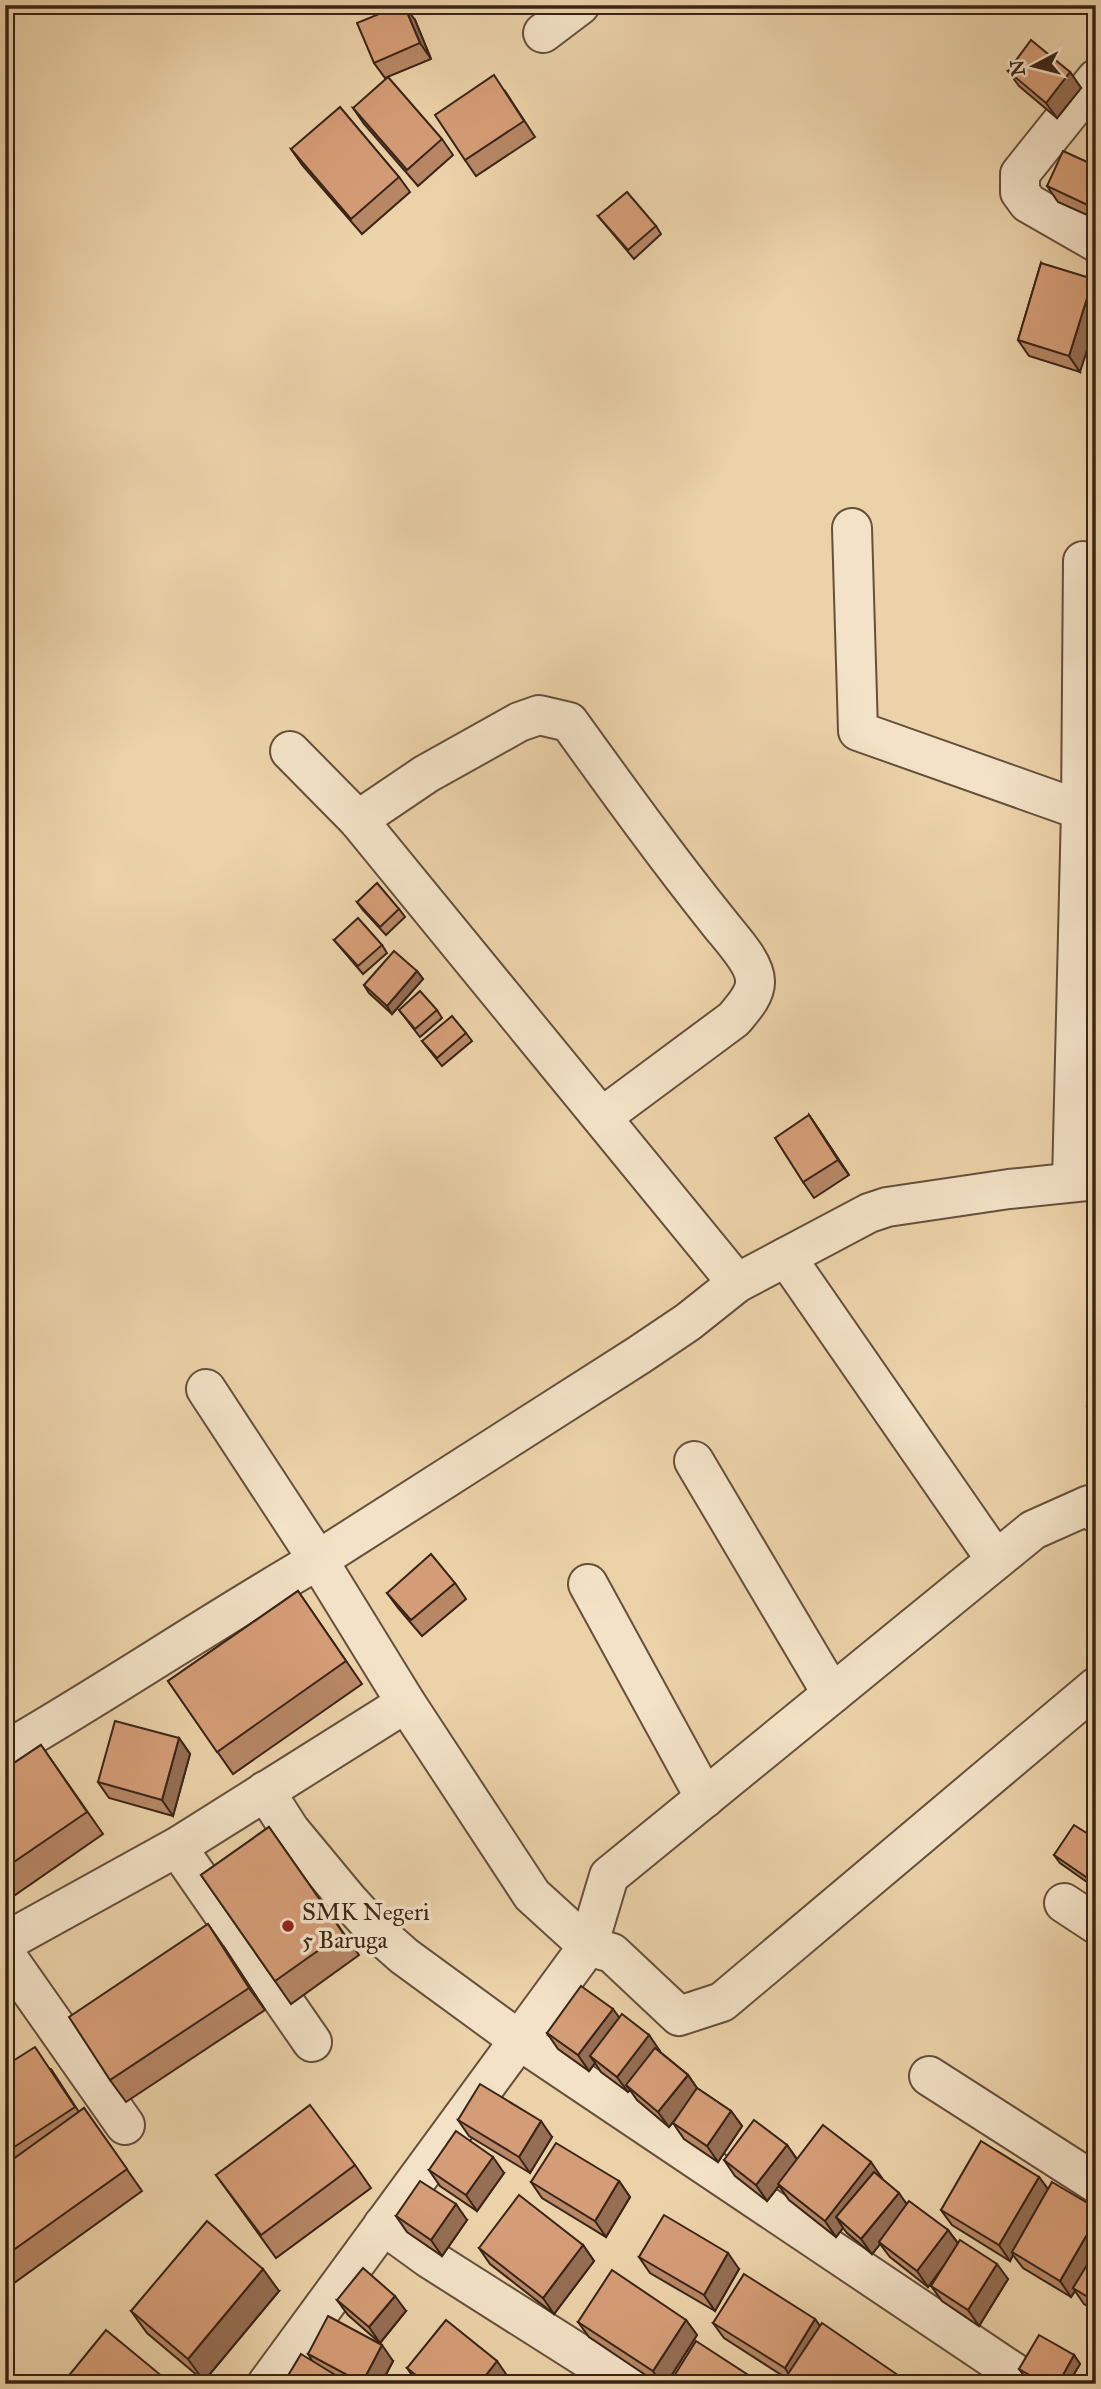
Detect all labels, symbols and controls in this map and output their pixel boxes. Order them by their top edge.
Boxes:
north arrow [1000,32,1070,102]
text: N [1005,59,1030,77]
place label: SMK Negeri 5 Baruga [302,1897,430,1955]
marker: SMK Negeri 5 Baruga [280,1918,296,1934]

